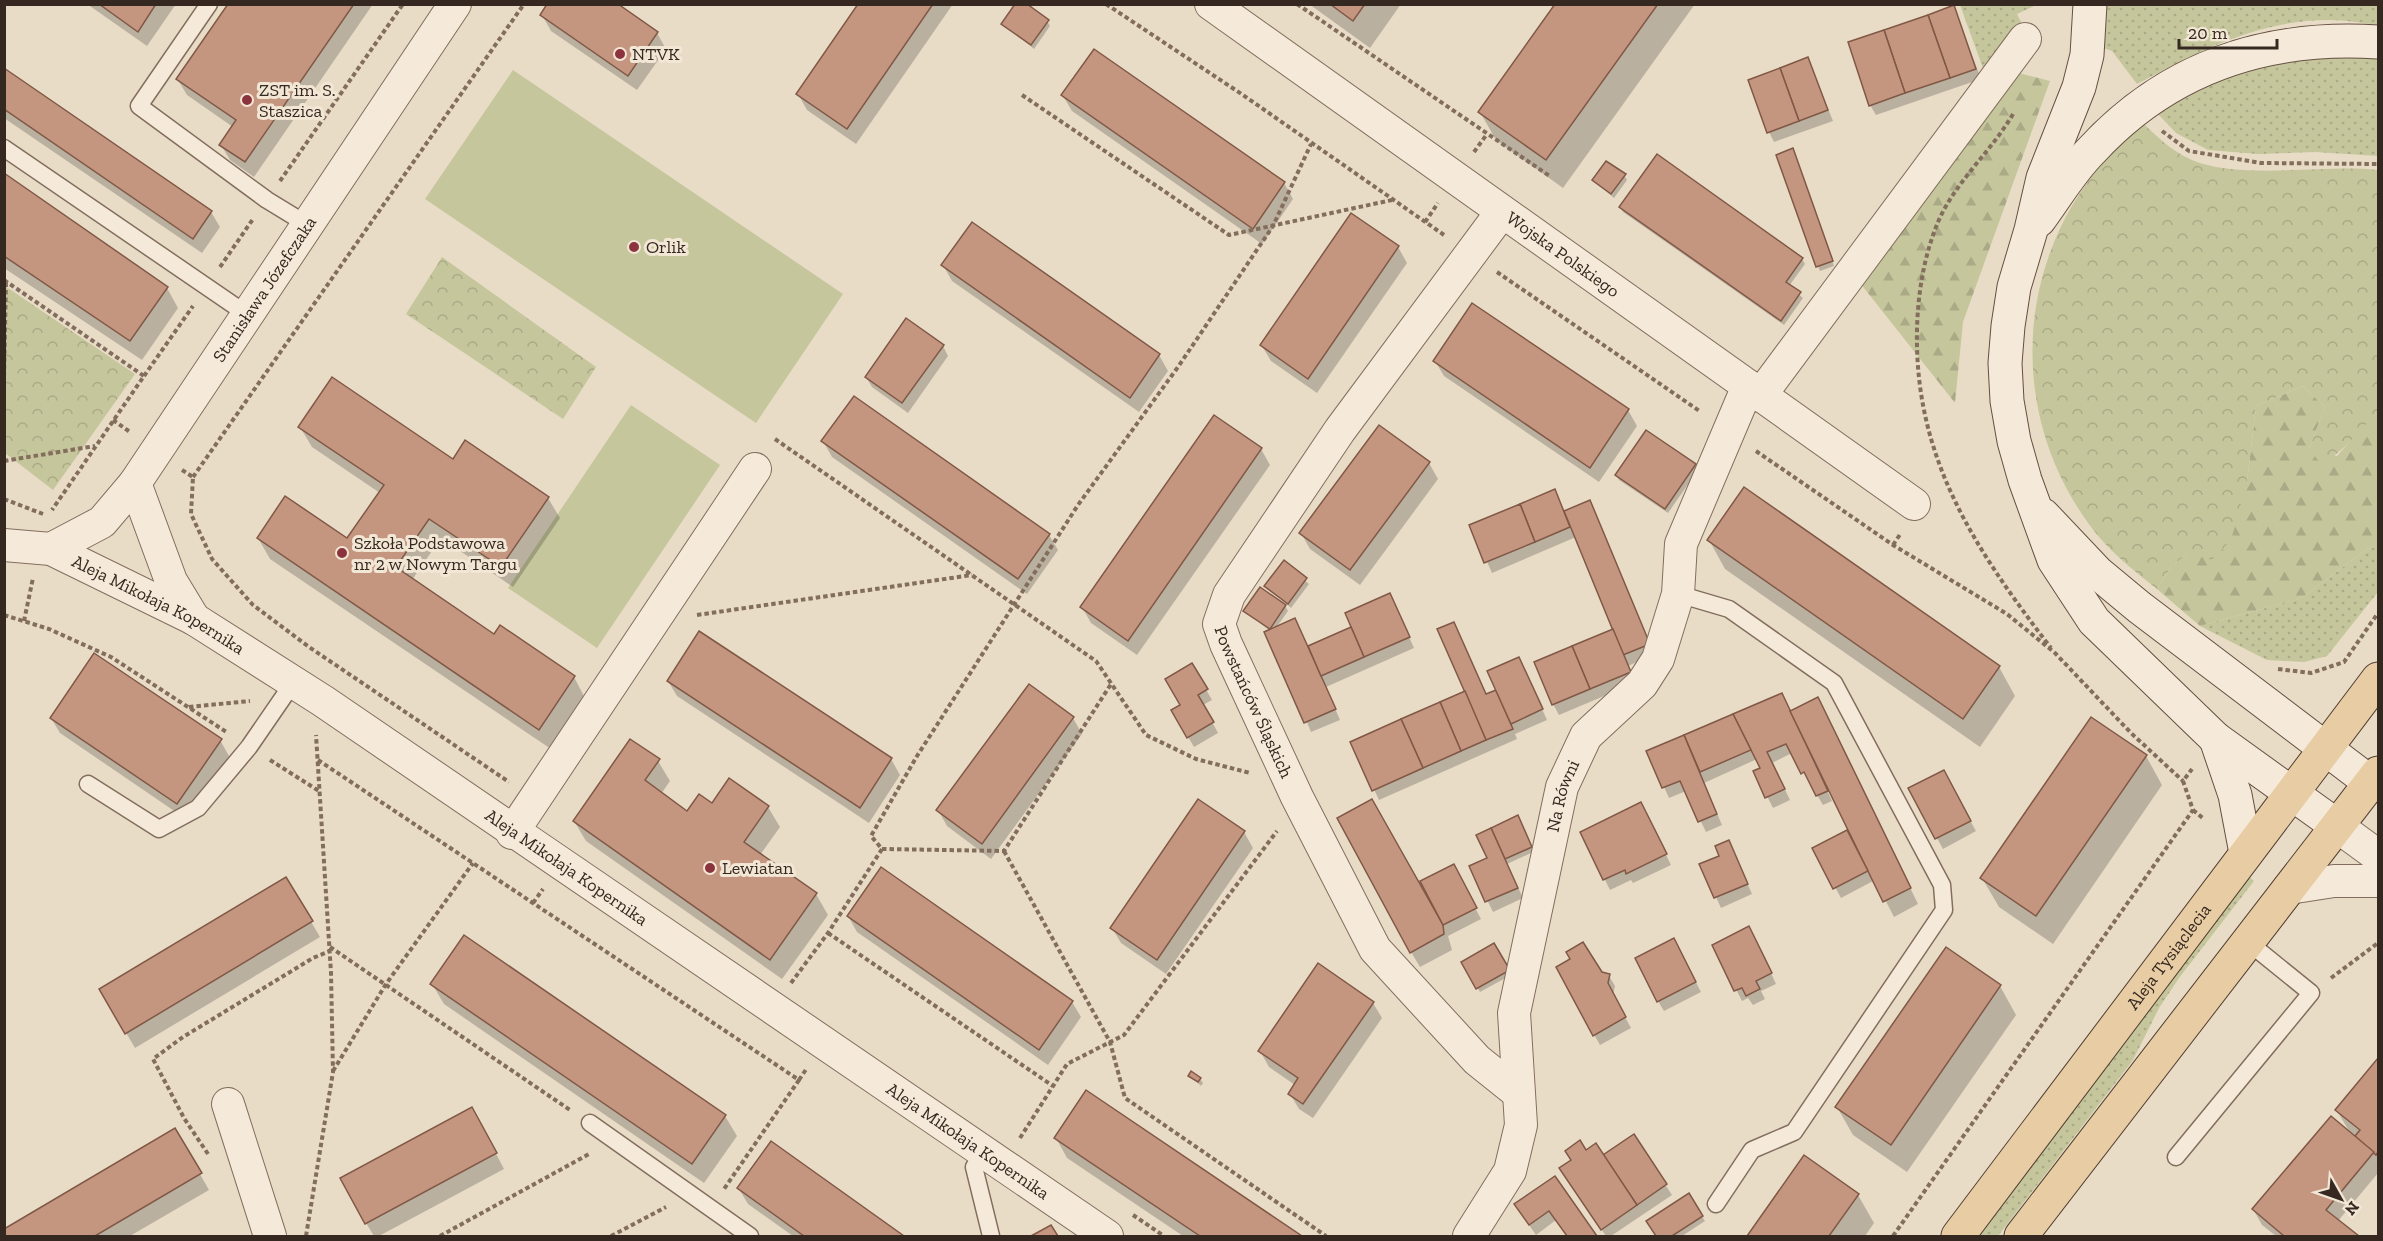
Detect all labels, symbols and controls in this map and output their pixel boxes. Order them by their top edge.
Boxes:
scale bar [2179,12,2276,50]
text: 20 m [2188,22,2228,44]
place label: NTVK [632,43,680,65]
marker: NTVK [613,47,627,61]
place label: ZST im. S. Staszica [259,79,336,122]
marker: ZST im. S. Staszica [240,93,254,107]
street label: Wojska Polskiego [1502,207,1624,302]
street label: Stanisława Józefczaka [208,212,321,366]
place label: Orlik [646,236,686,258]
marker: Orlik [627,240,641,254]
place label: Szkoła Podstawowa nr 2 w Nowym Targu [354,532,517,575]
marker: Szkoła Podstawowa nr 2 w Nowym Targu [335,546,349,560]
street label: Aleja Mikołaja Kopernika [68,550,249,659]
street label: Powstańców Śląskich [1210,623,1298,782]
street label: Na Równi [1542,756,1584,834]
street label: Aleja Mikołaja Kopernika [481,804,652,931]
place label: Lewiatan [722,857,794,879]
marker: Lewiatan [703,861,717,875]
street label: Aleja Tysiąclecia [2122,899,2216,1014]
street label: Aleja Mikołaja Kopernika [882,1078,1054,1205]
north arrow [2311,1169,2371,1229]
text: N [2341,1198,2363,1219]

